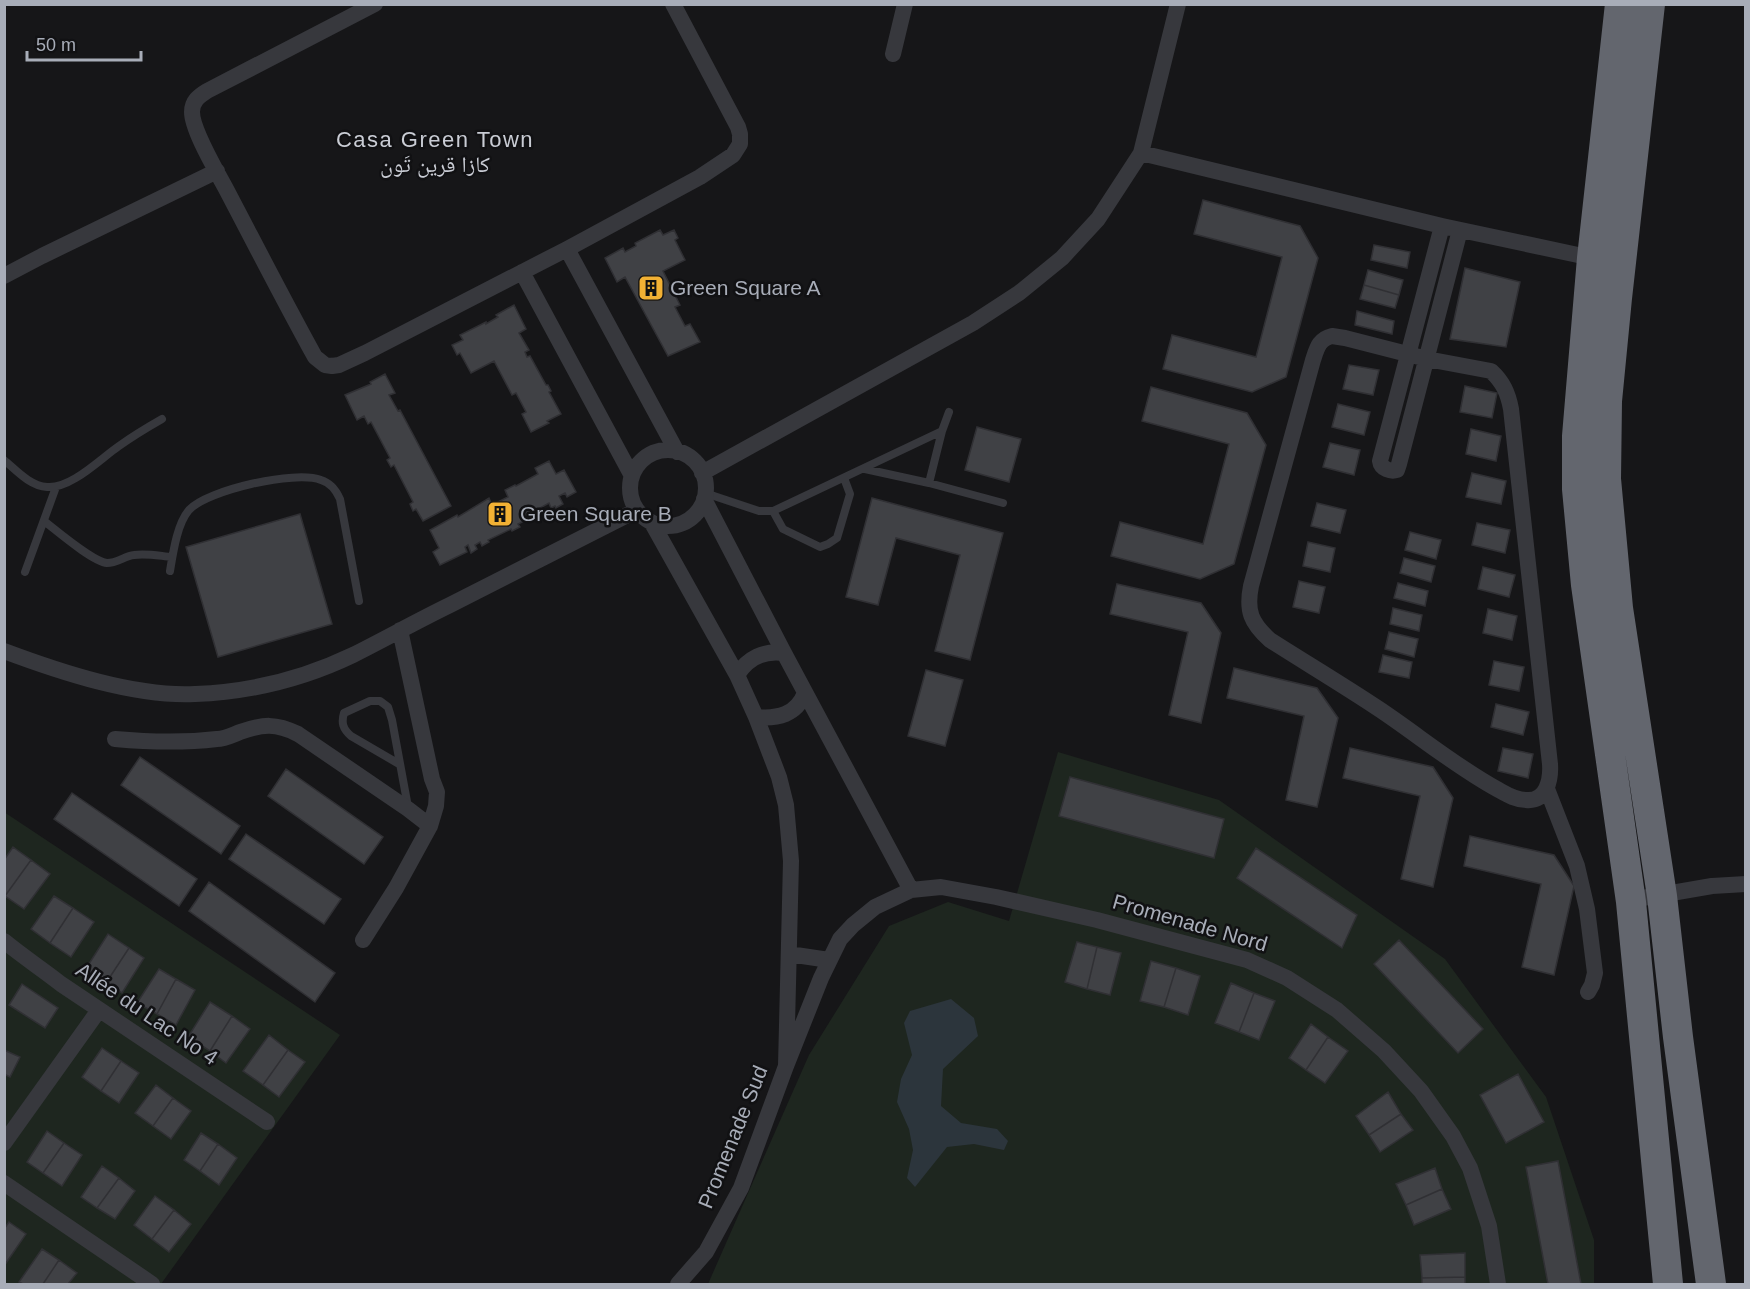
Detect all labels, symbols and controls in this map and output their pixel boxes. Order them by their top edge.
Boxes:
scale bar [27,24,141,62]
text: 50 m [36,35,76,55]
district label: Casa Green Town كازا قرين تَون [336,127,534,178]
building icon: Green Square A [636,273,666,303]
place label: Green Square A [670,276,821,299]
building icon: Green Square B [485,499,515,529]
place label: Green Square B [520,502,672,525]
street label: Promenade Nord [1110,889,1270,956]
street label: Allée du Lac No 4 [72,958,223,1070]
street label: Promenade Sud [693,1062,772,1211]

